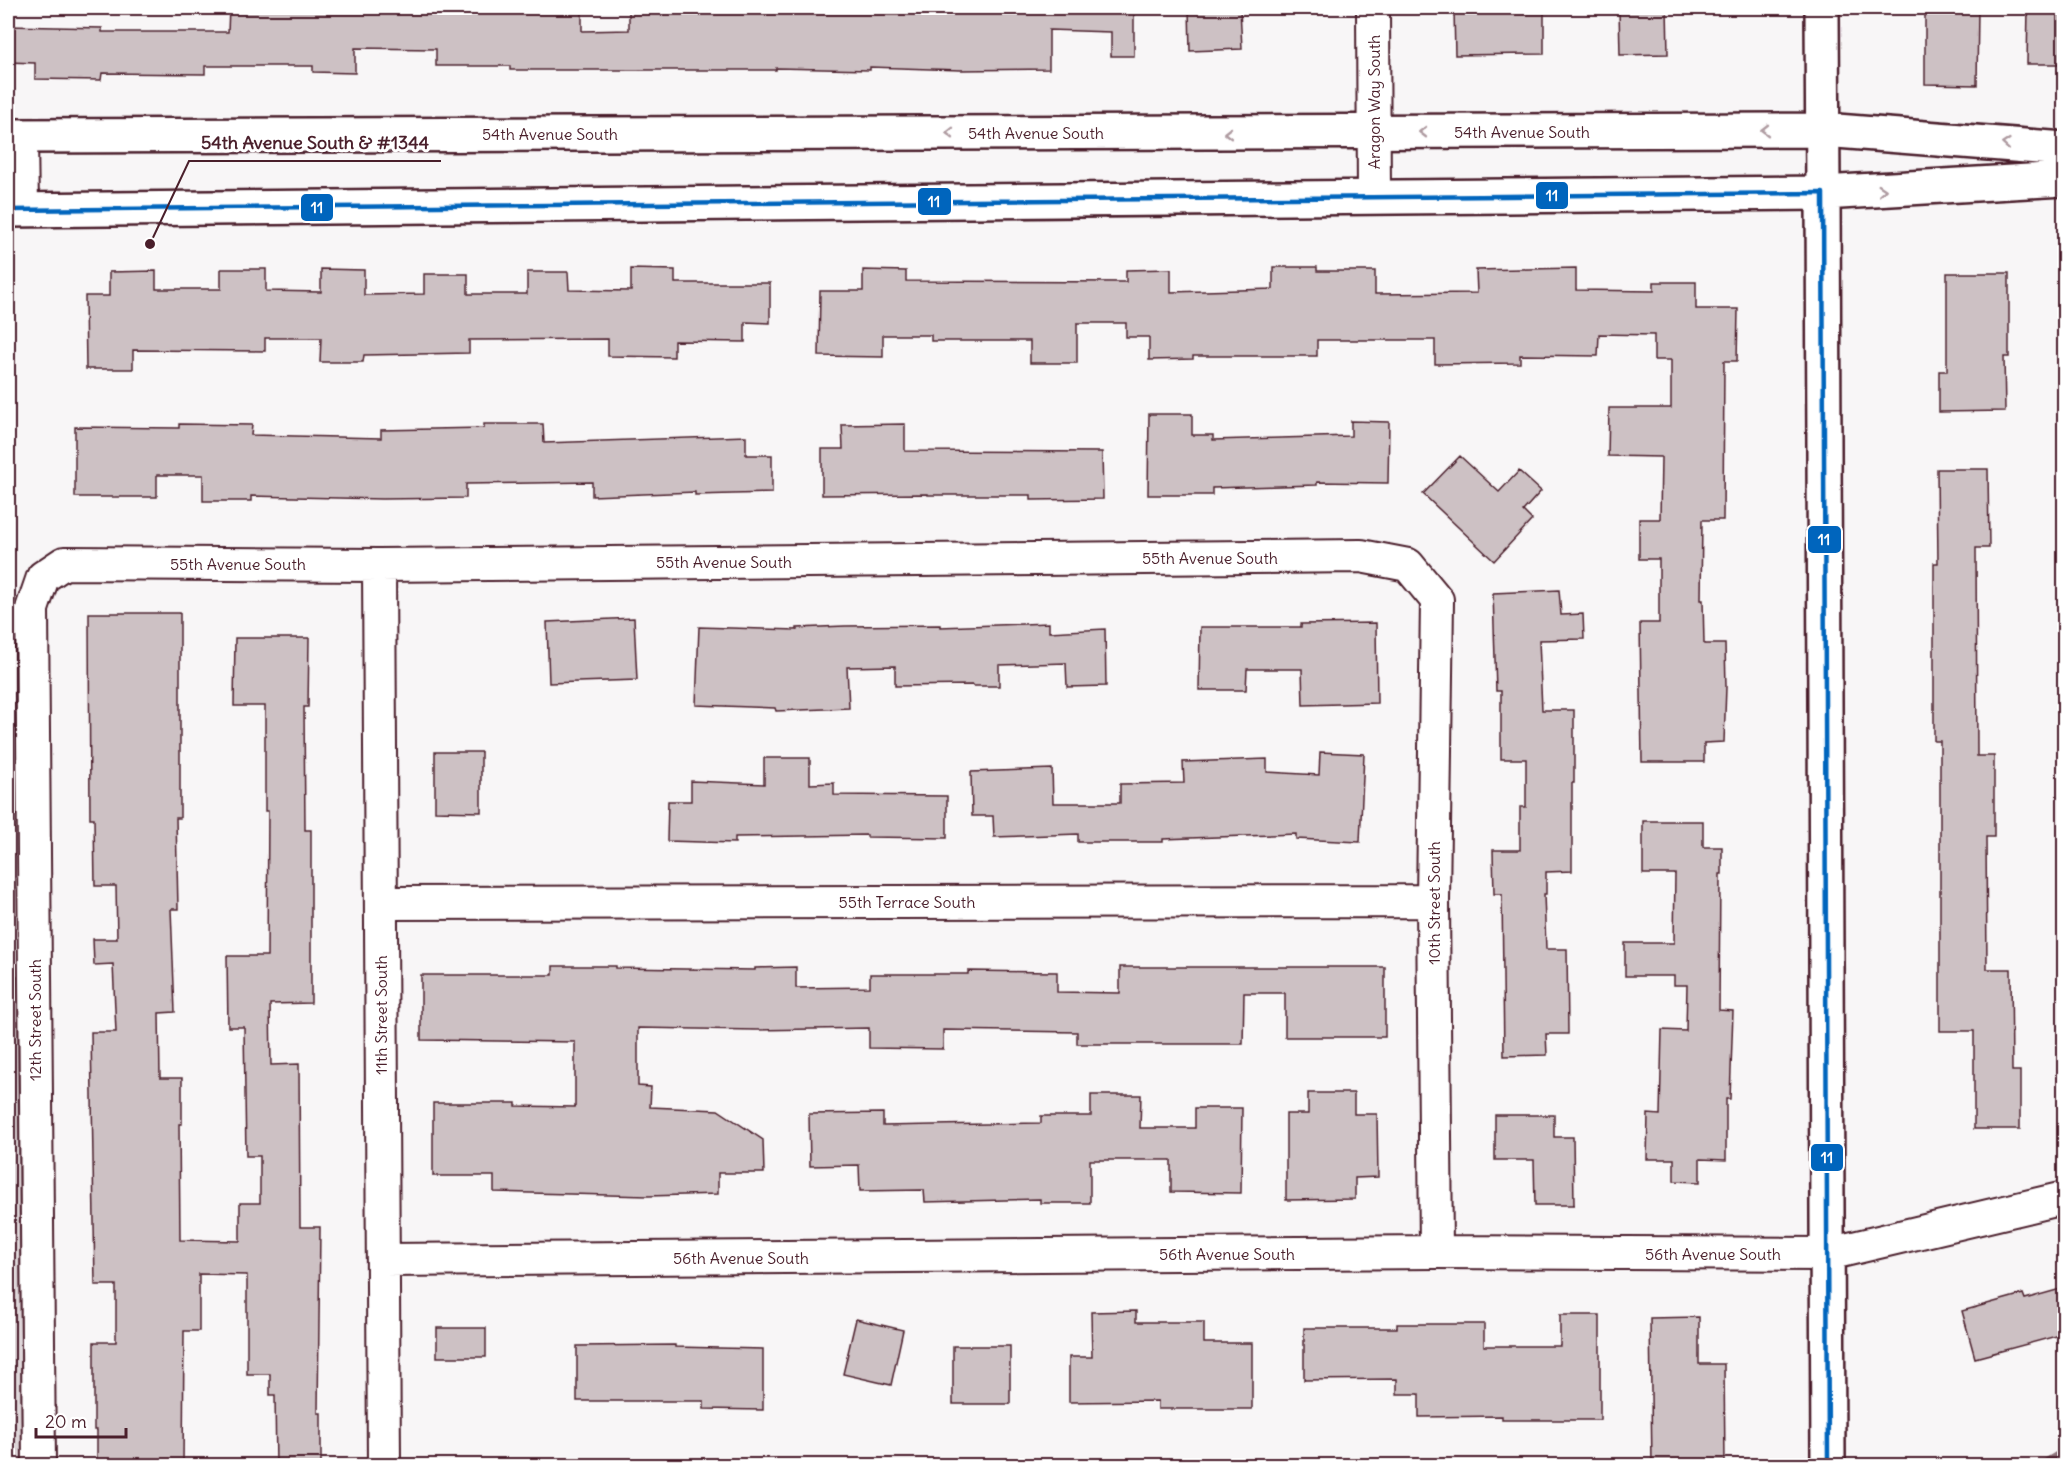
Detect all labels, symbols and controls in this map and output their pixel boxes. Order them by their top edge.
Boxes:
street label: Aragon Way South [1364,35,1384,169]
street label: 54th Avenue South [1454,122,1590,142]
street label: 54th Avenue South [968,123,1104,143]
street label: 54th Avenue South [482,124,618,144]
one-way arrow [1761,124,1770,136]
callout: 54th Avenue South & #1344 [189,125,441,161]
one-way arrow [1419,126,1428,138]
one-way arrow [945,127,954,139]
one-way arrow [1224,127,1233,139]
text: 54th Avenue South & #1344 [201,131,430,154]
one-way arrow [2002,138,2011,151]
line badge: 11 [1535,181,1569,210]
one-way arrow [1877,184,1886,197]
text: 11 [1546,185,1558,205]
line badge: 11 [917,187,952,216]
text: 11 [928,191,940,211]
line badge: 11 [300,193,334,222]
text: 11 [311,197,323,217]
line badge: 11 [1807,525,1842,554]
text: 11 [1818,529,1830,549]
street label: 55th Avenue South [1142,548,1278,568]
street label: 55th Avenue South [656,552,792,572]
street label: 55th Avenue South [170,554,306,574]
street label: 10th Street South [1424,841,1444,965]
street label: 55th Terrace South [839,892,975,912]
street label: 11th Street South [371,955,391,1075]
street label: 12th Street South [25,959,45,1081]
line badge: 11 [1810,1143,1844,1172]
text: 11 [1821,1147,1833,1167]
street label: 56th Avenue South [1159,1244,1295,1264]
street label: 56th Avenue South [1645,1244,1781,1264]
street label: 56th Avenue South [673,1248,809,1268]
scale bar [36,1401,126,1439]
text: 20 m [45,1410,87,1433]

